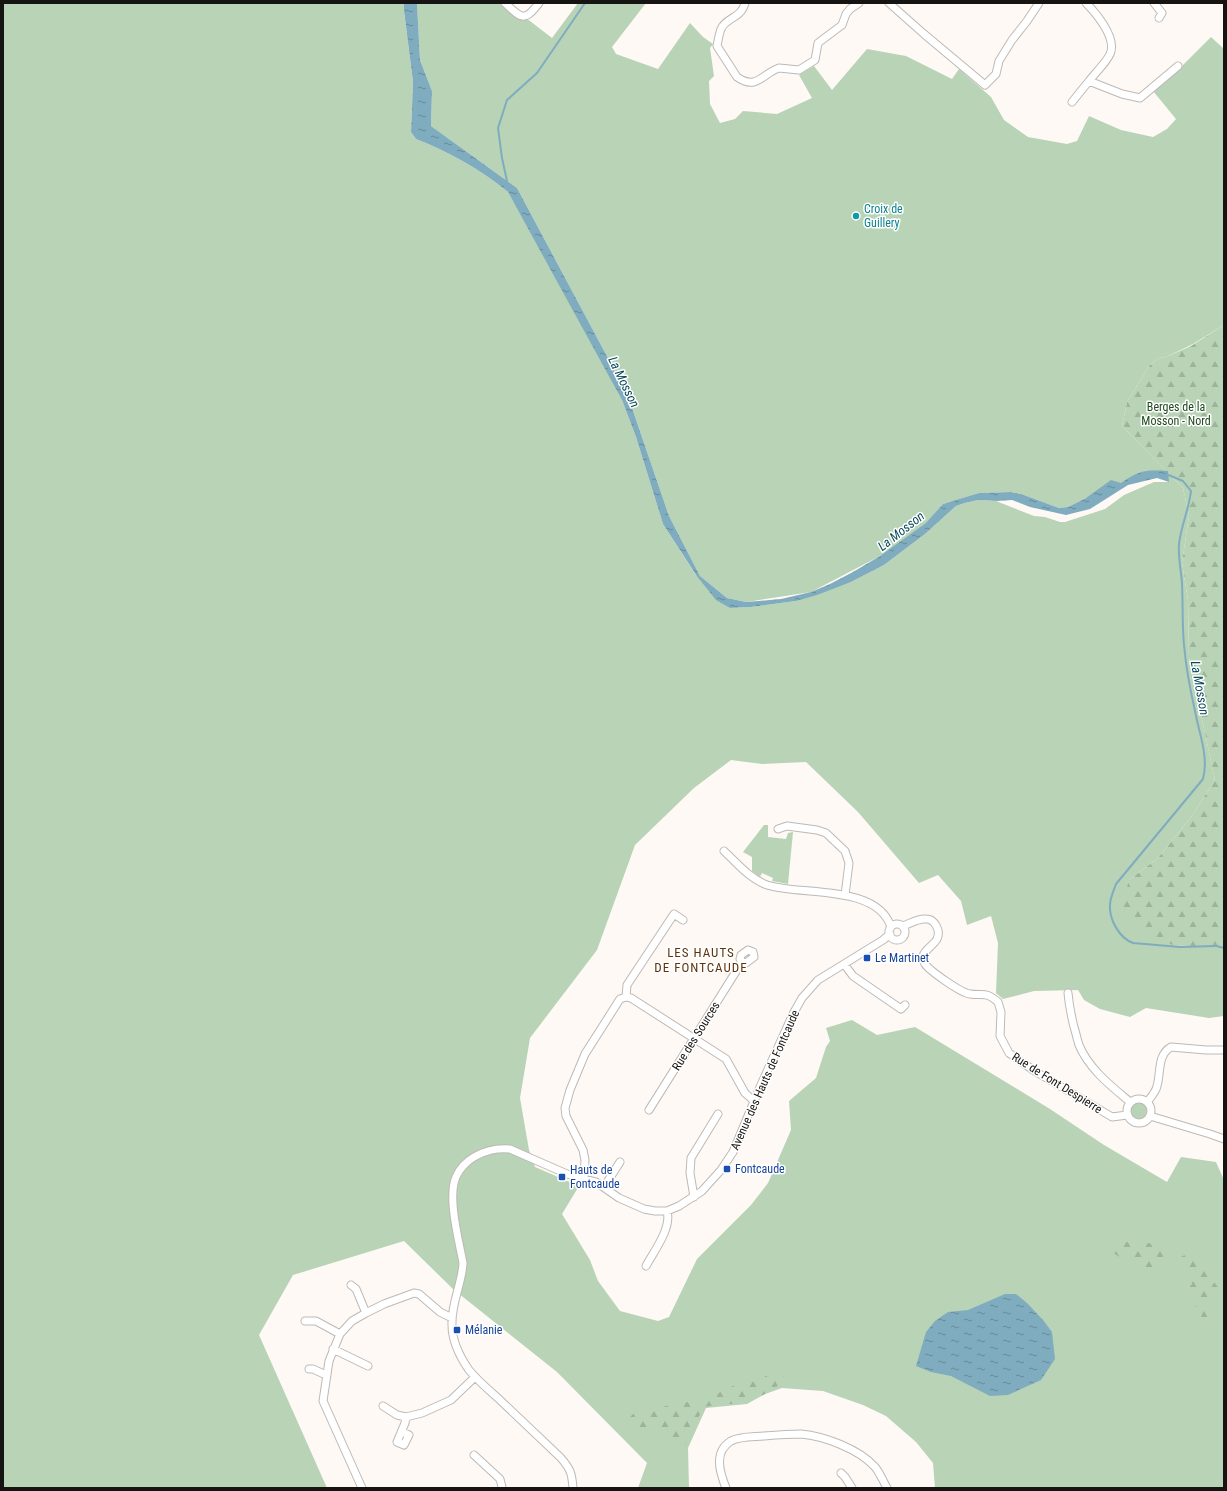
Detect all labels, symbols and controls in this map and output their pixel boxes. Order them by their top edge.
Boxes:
place label: Croix de Guillery [864,202,903,230]
marker: Croix de Guillery [851,211,861,221]
water label: La Mosson [605,354,643,410]
park label: Berges de la Mosson - Nord [1141,400,1211,428]
water label: La Mosson [875,508,927,554]
water label: La Mosson [1188,660,1212,716]
district label: LES HAUTS DE FONTCAUDE [654,945,748,975]
place label: Le Martinet [875,951,930,965]
marker: Le Martinet [862,953,872,963]
street label: Rue des Sources [669,999,723,1073]
street label: Avenue des Hauts de Fontcaude [728,1007,802,1152]
street label: Rue de Font Despierre [1009,1050,1105,1117]
place label: Fontcaude [735,1162,785,1176]
place label: Hauts de Fontcaude [570,1163,620,1191]
marker: Fontcaude [722,1164,732,1174]
marker: Hauts de Fontcaude [557,1172,567,1182]
place label: Mélanie [465,1323,503,1337]
marker: Mélanie [452,1325,462,1335]

